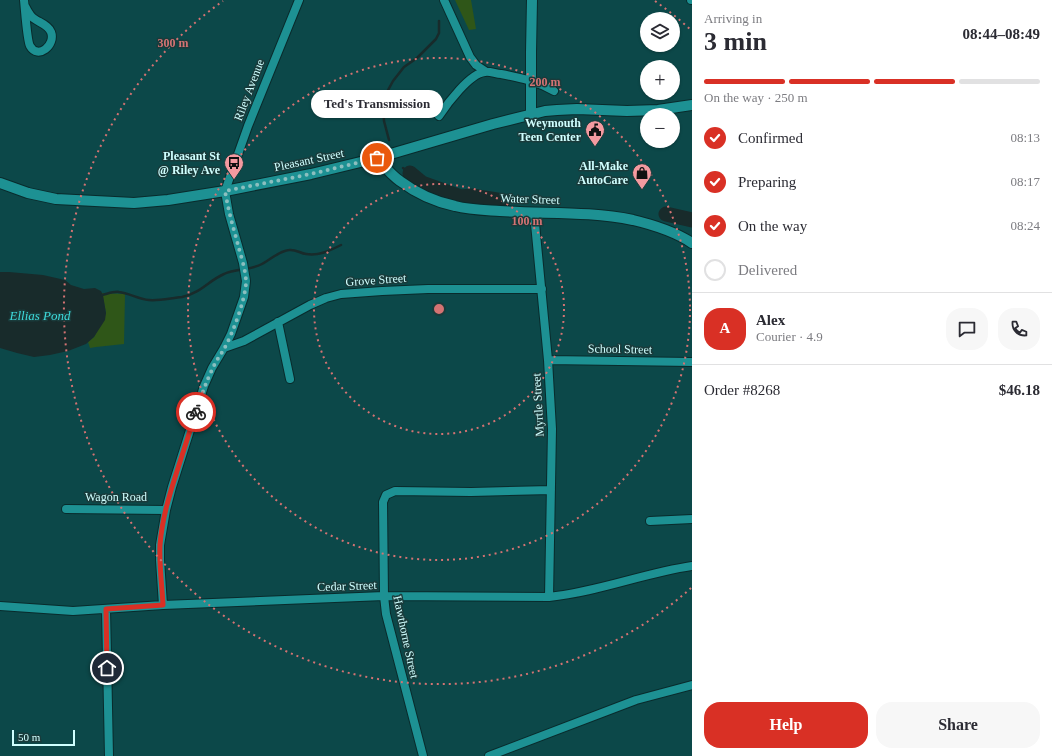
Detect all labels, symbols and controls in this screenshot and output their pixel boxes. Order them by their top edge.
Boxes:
text: Arriving in [704,11,762,26]
map controls [640,12,680,148]
button: layers [640,12,680,52]
text: 08:44–08:49 [963,26,1040,42]
text: 3 min [704,27,767,56]
text: 300 m [158,36,189,50]
street label: Riley Avenue [231,57,267,123]
button: + [640,60,680,100]
text: 200 m [530,75,561,89]
callout: Ted's Transmission [311,90,443,118]
text: On the way · 250 m [704,90,808,105]
text: Ted's Transmission [324,96,430,111]
button: − [640,108,680,148]
place label: Weymouth Teen Center [518,116,582,144]
public building icon: Weymouth Teen Center [584,119,606,147]
icon: check [704,127,726,149]
text: Confirmed [738,130,803,146]
text: 08:13 [1010,130,1040,145]
pin [360,141,394,175]
street label: Pleasant Street [273,146,346,174]
icon: bag [366,147,388,169]
place label: Pleasant St @ Riley Ave [158,149,221,177]
bus stop icon: Pleasant St @ Riley Ave [223,152,245,180]
place label: All-Make AutoCare [578,159,629,187]
shop icon: All-Make AutoCare [631,162,653,190]
icon: check [704,171,726,193]
text: Preparing [738,174,796,190]
text: 08:17 [1010,174,1040,189]
street label: Water Street [500,191,561,207]
text: 100 m [512,214,543,228]
icon: check [704,215,726,237]
text: On the way [738,218,807,234]
text: 08:24 [1010,218,1040,233]
text: Delivered [738,262,797,278]
street label: Grove Street [345,271,408,289]
centre of rings [432,302,446,316]
water label: Ellias Pond [8,308,71,323]
button: chat [946,308,988,350]
button: phone [998,308,1040,350]
text: Alex [756,312,785,328]
text: A [720,320,730,336]
text: Courier · 4.9 [756,329,823,344]
street label: School Street [588,341,653,357]
street label: Myrtle Street [529,372,547,437]
text: Order #8268 [704,382,780,398]
text: $46.18 [999,382,1040,398]
courier [176,392,216,432]
icon: bike [185,401,207,423]
street label: Wagon Road [85,490,147,504]
street label: Cedar Street [317,578,378,594]
street label: Hawthorne Street [390,594,422,680]
pin [90,651,124,685]
icon: home [96,657,118,679]
button: Help [704,702,868,748]
button: Share [876,702,1040,748]
scale bar [12,728,75,747]
text: 50 m [18,731,40,743]

